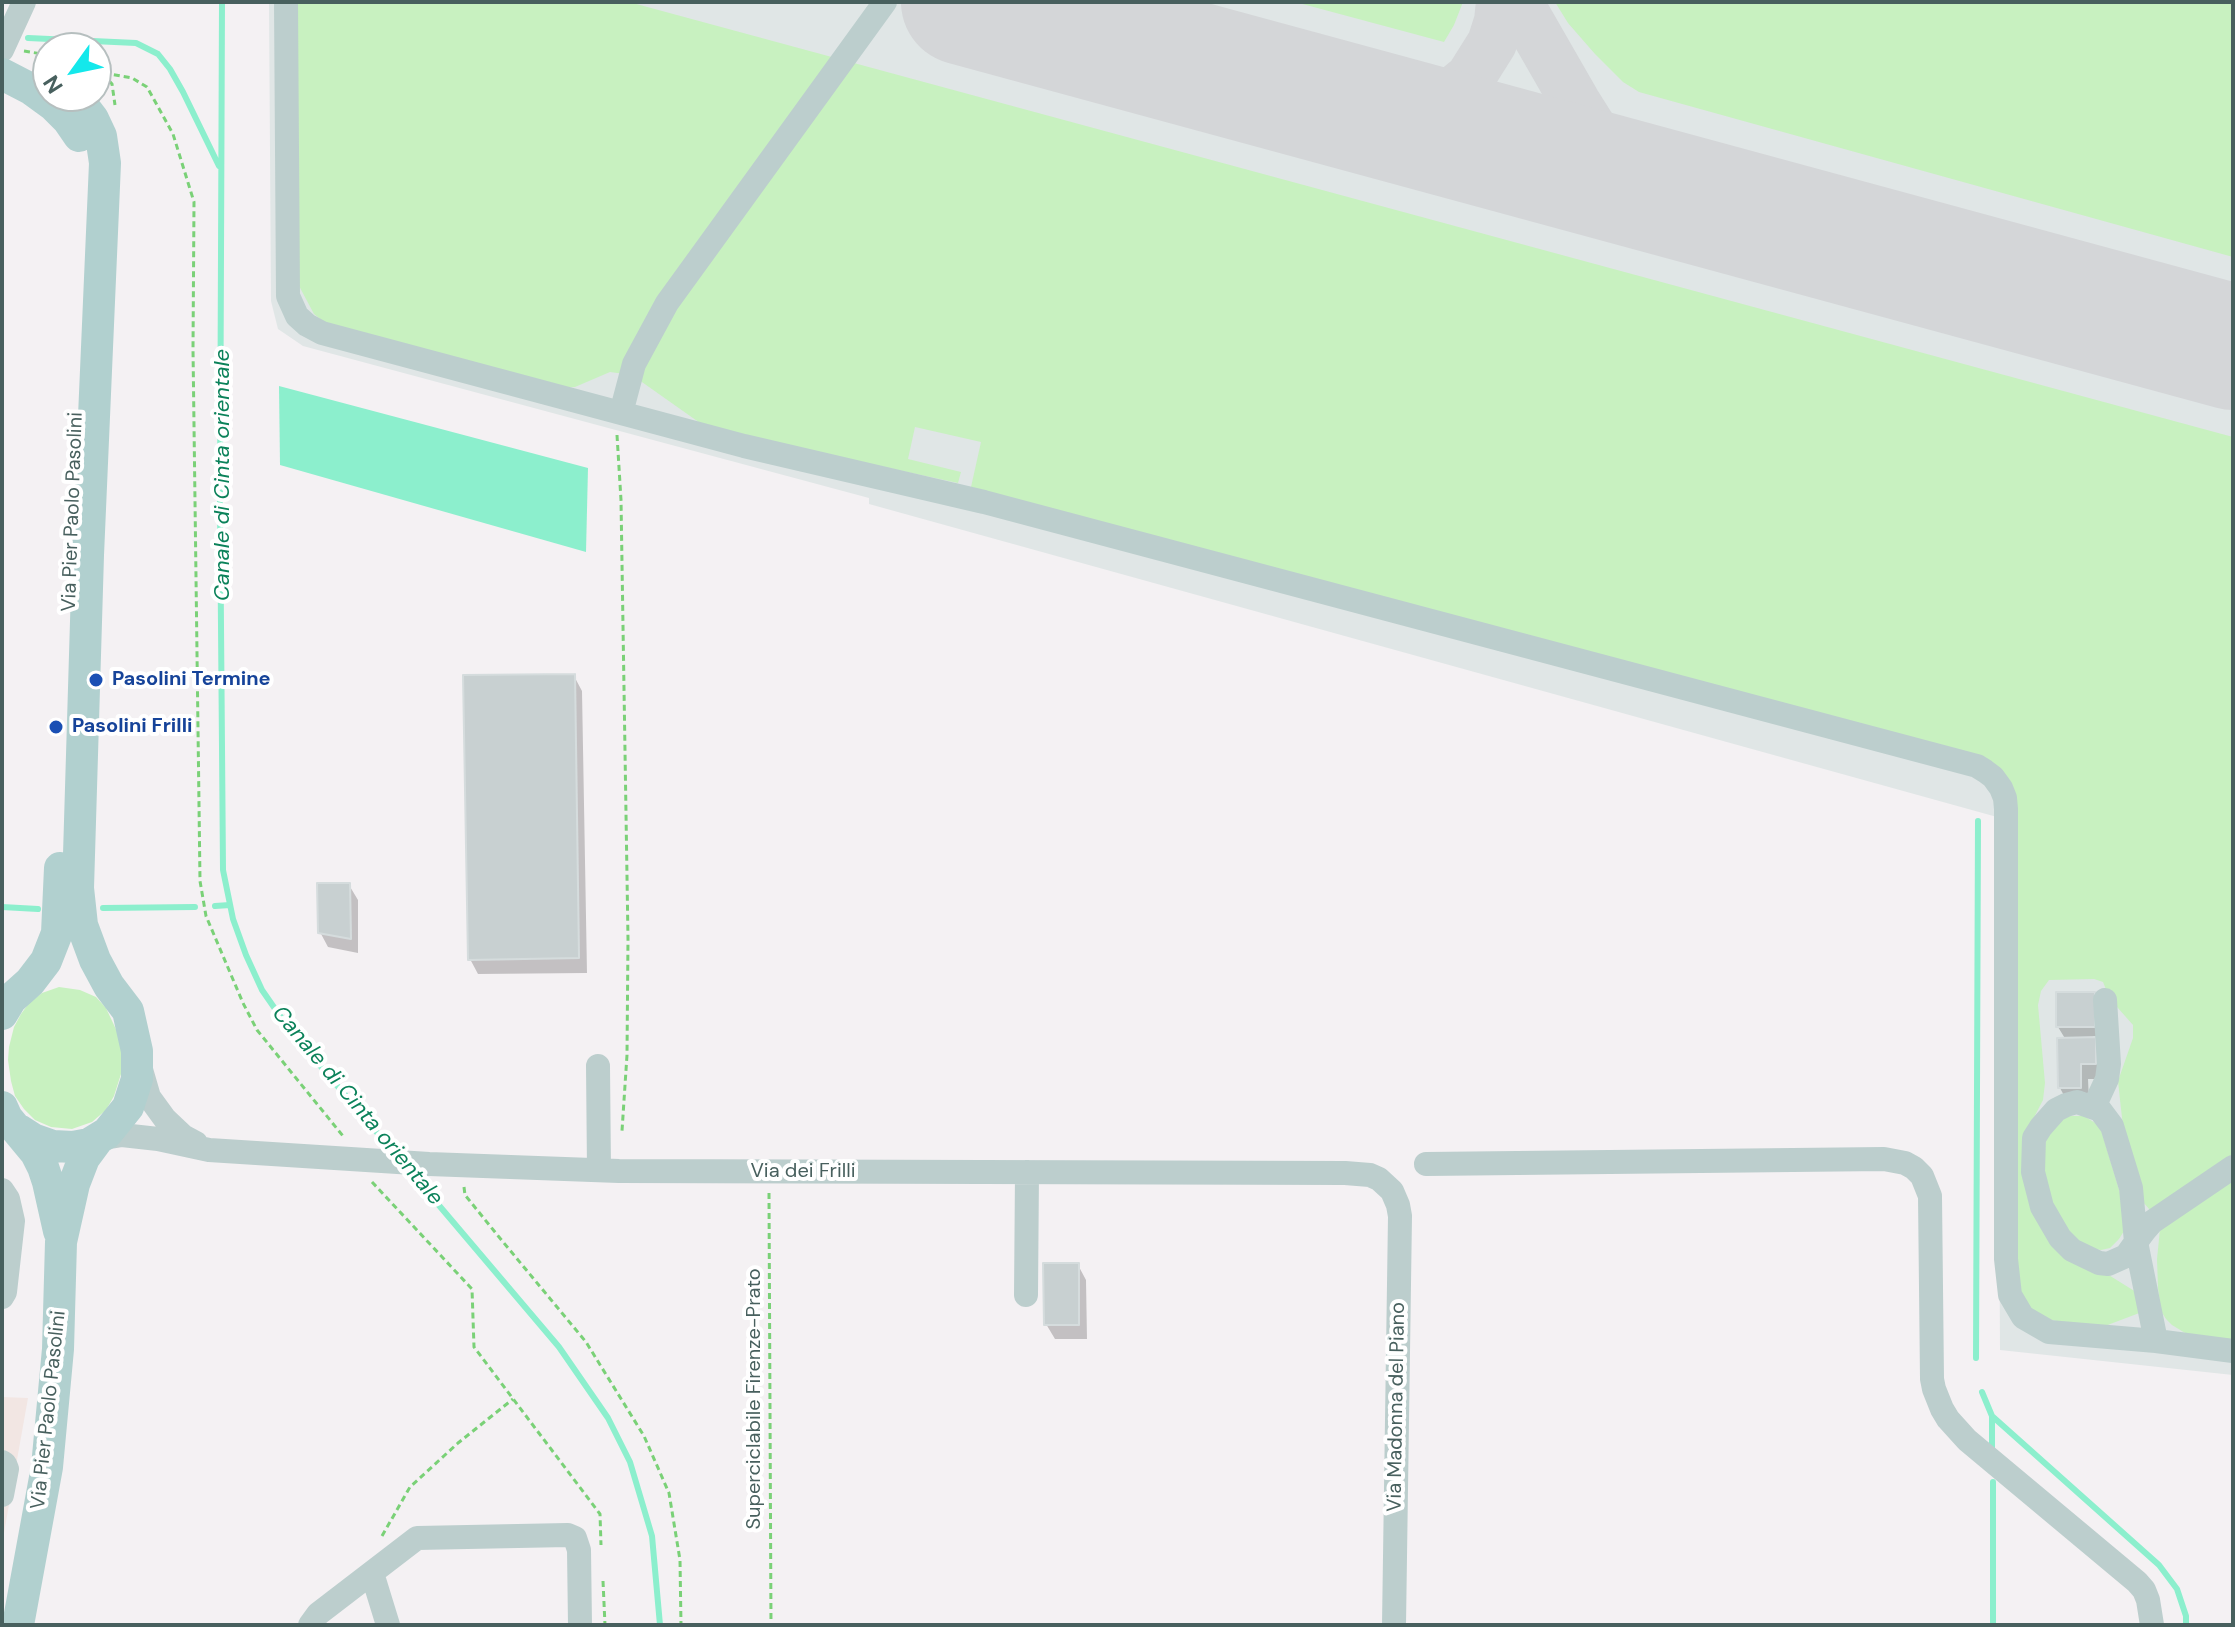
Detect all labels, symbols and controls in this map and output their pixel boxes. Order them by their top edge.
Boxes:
north arrow [32,32,112,112]
text: N [37,70,70,99]
water label: Canale di Cinta orientale [210,349,236,601]
street label: Via Pier Paolo Pasolini [58,412,88,612]
place label: Pasolini Termine [112,668,271,692]
marker: Pasolini Termine [87,671,105,689]
place label: Pasolini Frilli [72,715,192,739]
marker: Pasolini Frilli [47,718,65,736]
water label: Canale di Cinta orientale [266,1001,448,1211]
street label: Via dei Frilli [750,1160,856,1184]
street label: Superciclabile Firenze-Prato [743,1268,767,1530]
street label: Via Madonna del Piano [1383,1302,1411,1512]
street label: Via Pier Paolo Pasolini [27,1309,71,1511]

